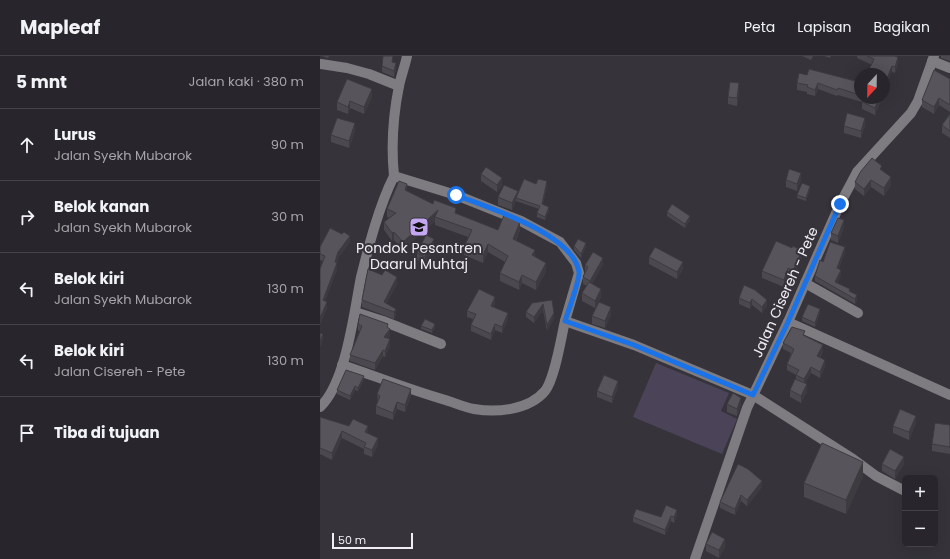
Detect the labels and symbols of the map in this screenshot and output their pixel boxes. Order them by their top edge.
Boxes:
north arrow [854,68,890,104]
route start [447,186,465,204]
route end [831,195,849,213]
school or university icon: Pondok Pesantren Daarul Muhtaj [408,216,430,238]
street label: Jalan Cisereh - Pete [747,223,823,361]
place label: Pondok Pesantren Daarul Muhtaj [356,238,482,274]
scale bar [332,531,413,550]

